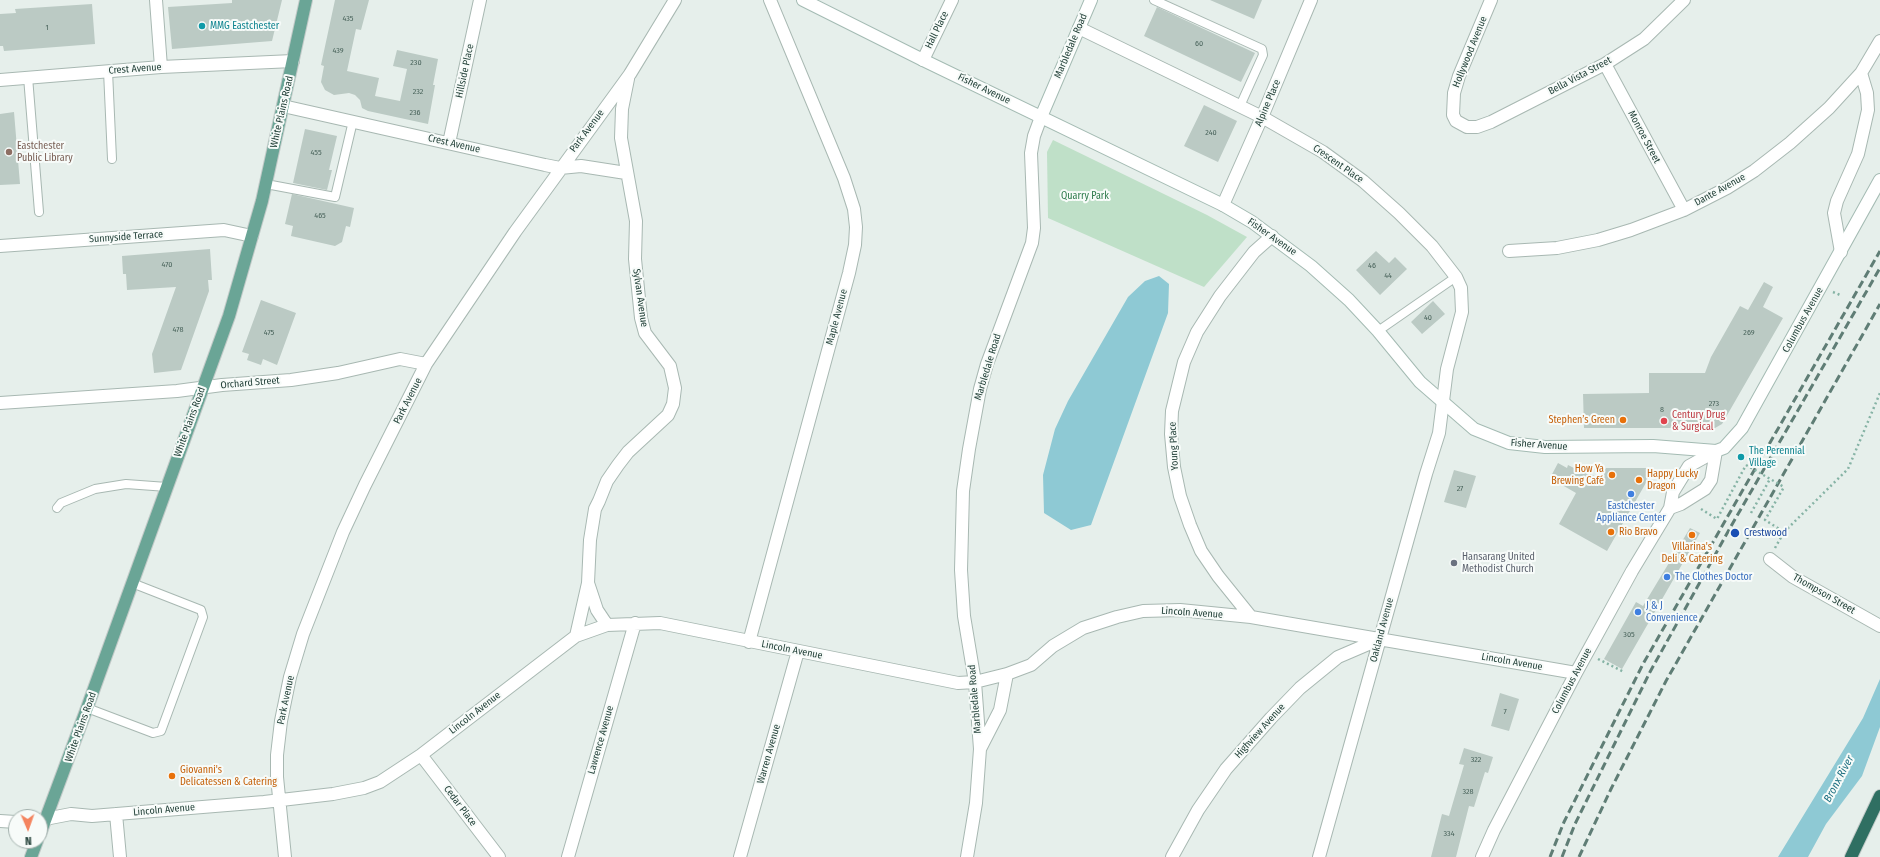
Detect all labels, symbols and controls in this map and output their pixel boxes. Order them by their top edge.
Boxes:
street label: Hall Place [923,9,951,51]
street label: Marbledale Road [1052,12,1090,80]
house number: 435 [342,14,354,24]
street label: Hollywood Avenue [1450,15,1490,89]
place label: MMG Eastchester [210,20,279,32]
marker: MMG Eastchester [197,21,207,31]
house number: 1 [45,23,49,33]
house number: 60 [1195,39,1203,49]
street label: Hillside Place [453,43,477,99]
house number: 439 [332,46,344,56]
street label: Bella Vista Street [1546,54,1614,98]
house number: 230 [410,58,422,68]
street label: Crest Avenue [108,61,162,77]
street label: Fisher Avenue [956,71,1012,107]
street label: White Plains Road [268,75,296,149]
street label: Alpine Place [1253,78,1283,128]
house number: 232 [413,87,423,97]
street label: Park Avenue [567,107,607,155]
house number: 236 [409,108,421,118]
street label: Monroe Street [1625,109,1663,165]
house number: 240 [1205,128,1217,138]
street label: Crest Avenue [427,132,481,156]
place label: Eastchester Public Library [17,140,73,164]
street label: Crescent Place [1310,142,1366,186]
marker: Eastchester Public Library [4,147,14,157]
house number: 455 [310,148,322,158]
street label: Dante Avenue [1692,171,1748,209]
park label: Quarry Park [1061,190,1109,202]
house number: 465 [314,211,326,221]
street label: Fisher Avenue [1245,216,1299,258]
street label: Sunnyside Terrace [89,228,163,246]
house number: 470 [161,260,173,270]
house number: 46 [1368,261,1376,271]
street label: Sylvan Avenue [630,268,650,328]
house number: 44 [1384,271,1392,281]
street label: Columbus Avenue [1780,285,1826,355]
street label: Maple Avenue [824,288,850,346]
house number: 40 [1424,313,1432,323]
house number: 478 [173,325,183,335]
house number: 475 [264,328,274,338]
house number: 269 [1743,328,1755,338]
street label: Marbledale Road [972,332,1004,402]
street label: Orchard Street [220,374,280,392]
street label: Park Avenue [391,376,425,426]
street label: White Plains Road [172,385,208,459]
house number: 273 [1709,399,1719,409]
house number: 8 [1660,405,1664,415]
place label: Century Drug & Surgical [1672,409,1725,432]
place label: Stephen’s Green [1549,414,1615,426]
marker: Stephen’s Green [1618,415,1628,425]
marker: Century Drug & Surgical [1659,416,1669,426]
street label: Young Place [1167,421,1181,471]
street label: Fisher Avenue [1510,437,1568,453]
place label: The Perennial Village [1749,445,1805,468]
marker: The Perennial Village [1736,452,1746,462]
place label: How Ya Brewing Café [1551,463,1604,486]
place label: Happy Lucky Dragon [1647,468,1698,492]
marker: How Ya Brewing Café [1607,470,1617,480]
marker: Happy Lucky Dragon [1634,475,1644,485]
house number: 27 [1457,484,1463,494]
marker: Eastchester Appliance Center [1626,489,1636,499]
place label: Eastchester Appliance Center [1596,500,1666,524]
place label: Rio Bravo [1619,526,1658,538]
marker: Rio Bravo [1606,527,1616,537]
marker: Crestwood [1729,527,1741,539]
place label: Crestwood [1744,527,1787,539]
marker: Villarina's Deli & Catering [1687,530,1697,540]
place label: Villarina's Deli & Catering [1661,541,1723,564]
place label: Hansarang United Methodist Church [1462,551,1535,574]
marker: Hansarang United Methodist Church [1449,558,1459,568]
place label: The Clothes Doctor [1675,571,1752,583]
street label: Thompson Street [1791,571,1857,617]
marker: The Clothes Doctor [1662,572,1672,582]
street label: Oakland Avenue [1368,596,1396,664]
place label: J & J Convenience [1646,600,1698,624]
street label: Lincoln Avenue [1161,605,1223,621]
marker: J & J Convenience [1633,607,1643,617]
house number: 305 [1623,630,1635,640]
street label: Lincoln Avenue [760,638,824,662]
street label: Columbus Avenue [1550,646,1594,716]
street label: Lincoln Avenue [1480,651,1544,673]
street label: Marbledale Road [966,664,984,734]
street label: Park Avenue [275,674,297,726]
street label: Lincoln Avenue [447,689,503,737]
street label: White Plains Road [63,690,99,764]
street label: Highview Avenue [1232,701,1288,761]
street label: Lawrence Avenue [586,704,616,776]
house number: 7 [1503,707,1507,717]
street label: Warren Avenue [755,723,783,785]
water label: Bronx River [1821,753,1857,805]
house number: 322 [1471,755,1481,765]
place label: Giovanni's Delicatessen & Catering [180,764,277,788]
marker: Giovanni's Delicatessen & Catering [167,771,177,781]
street label: Cedar Place [441,783,479,829]
house number: 328 [1462,787,1474,797]
street label: Lincoln Avenue [133,801,195,819]
north arrow [8,809,48,849]
house number: 334 [1443,829,1455,839]
text: N [25,834,32,847]

